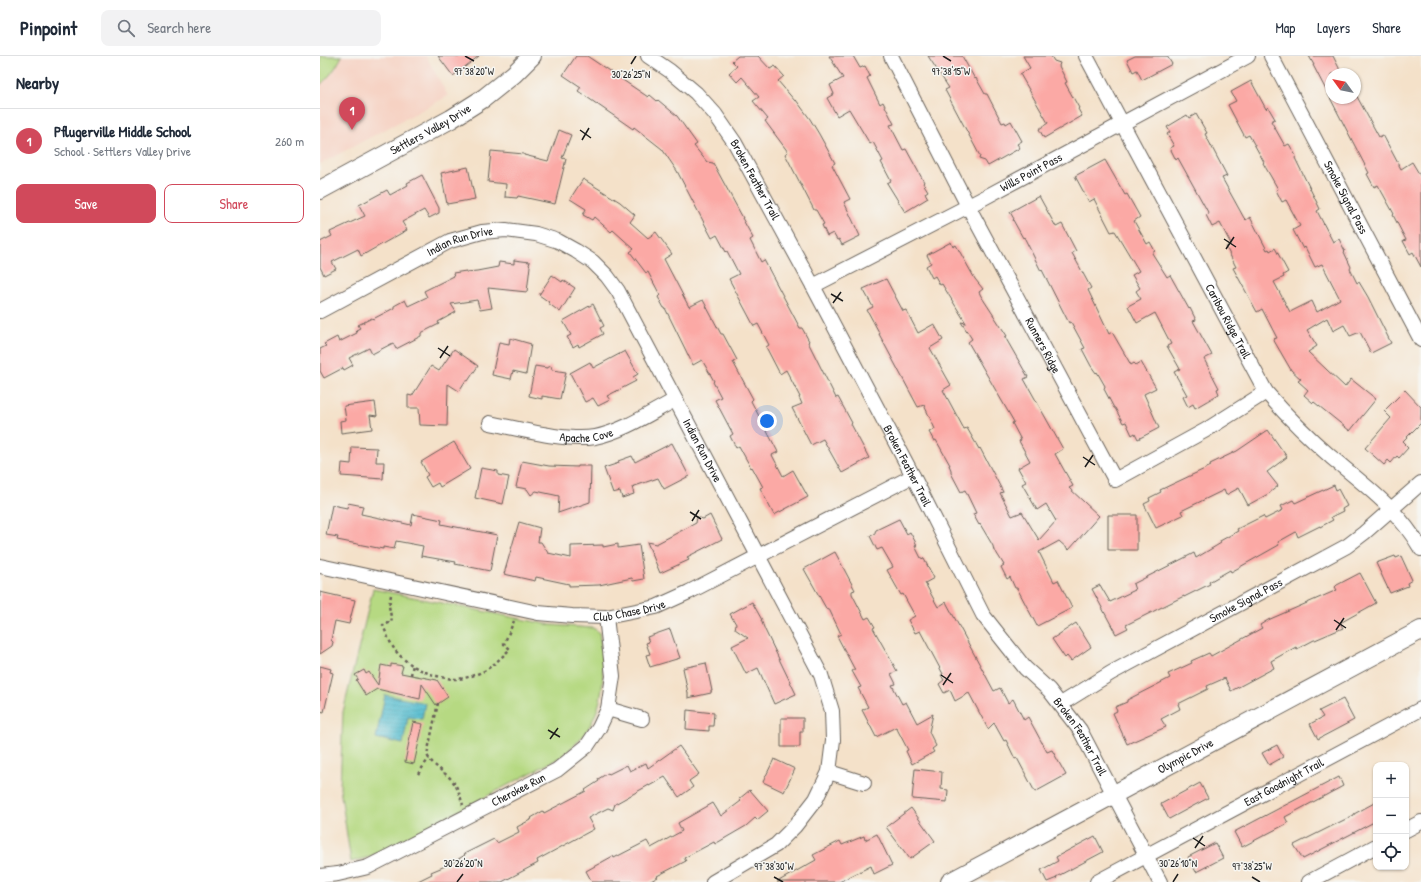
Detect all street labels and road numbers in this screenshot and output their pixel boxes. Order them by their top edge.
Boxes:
street label: Settlers Valley Drive [387,99,474,159]
street label: Broken Feather Trail [727,135,785,224]
street label: Wills Point Pass [997,148,1065,196]
street label: Smoke Signal Pass [1320,158,1373,237]
street label: Indian Run Drive [423,222,494,260]
street label: Caribou Ridge Trail [1202,281,1256,362]
street label: Runners Ridge [1021,314,1065,376]
street label: Indian Run Drive [679,416,727,485]
street label: Broken Feather Trail [880,422,936,510]
street label: Apache Cove [559,423,616,446]
street label: Smoke Signal Pass [1206,573,1285,627]
street label: Club Chase Drive [593,595,668,625]
street label: Broken Feather Trail [1050,694,1112,779]
street label: Olympic Drive [1154,734,1216,777]
street label: East Goodnight Trail [1241,753,1327,810]
street label: Cherokee Run [488,768,548,810]

